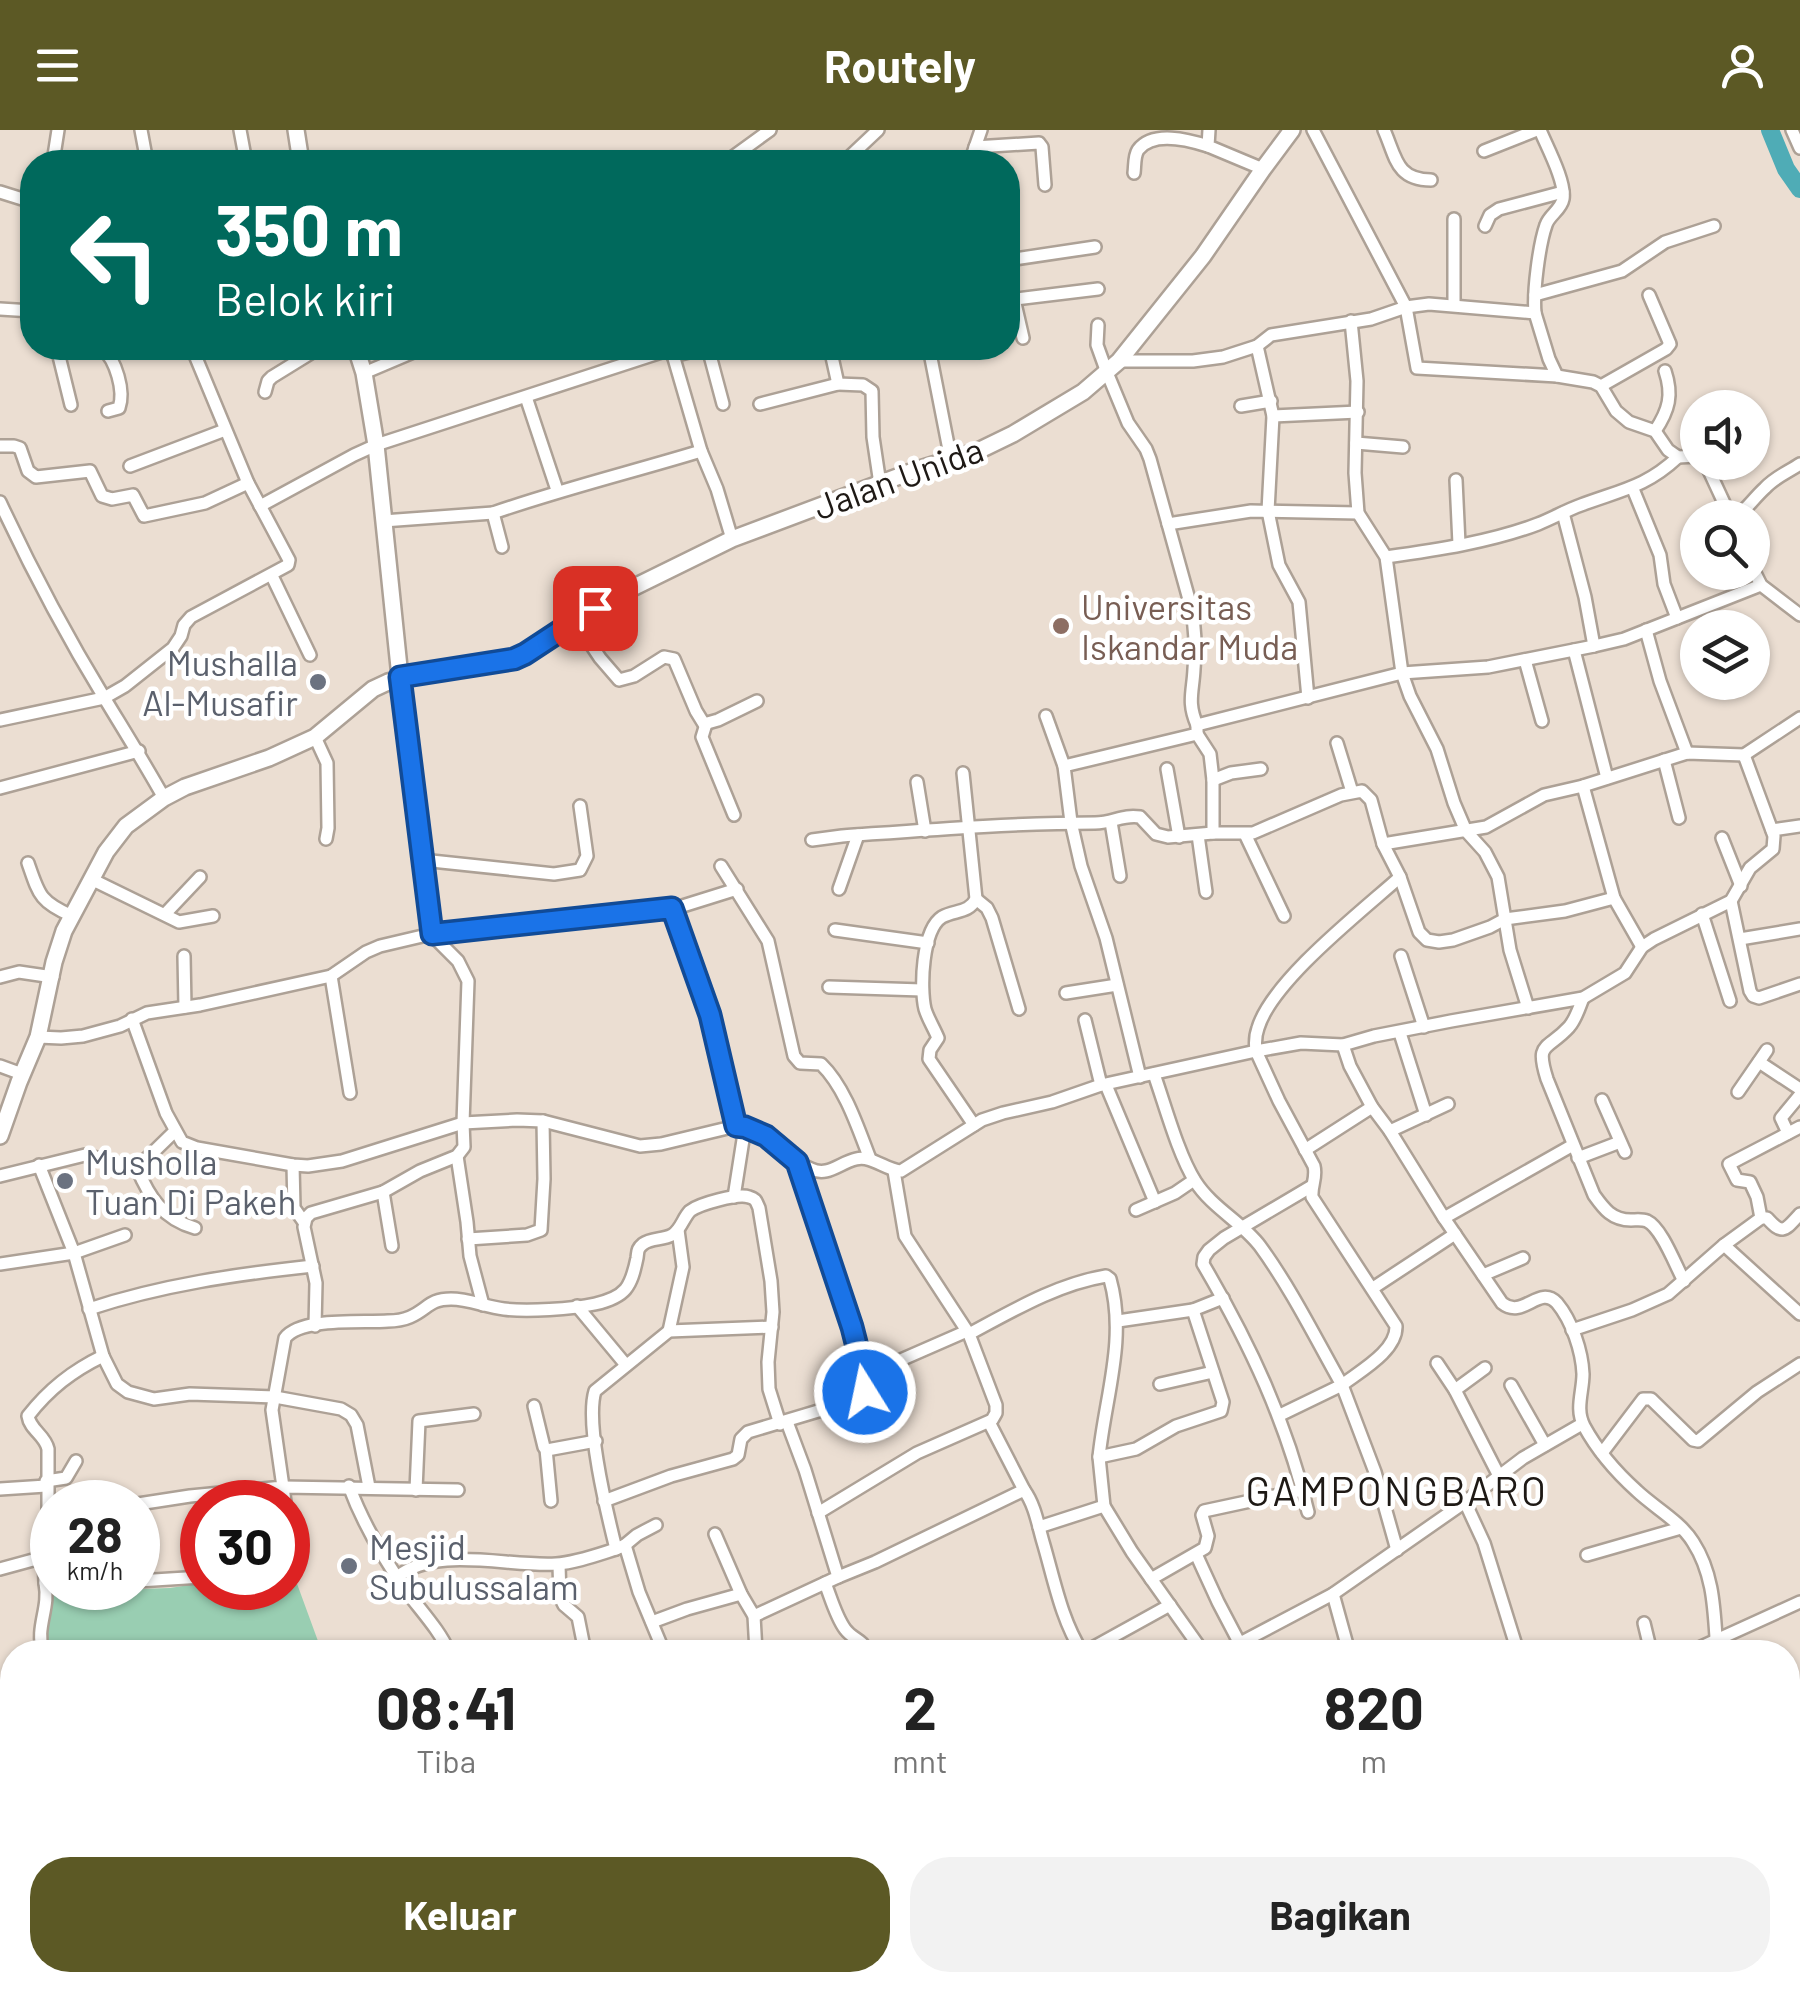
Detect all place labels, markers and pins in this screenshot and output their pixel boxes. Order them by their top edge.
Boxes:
pin [553,566,638,651]
place label: Universitas Iskandar Muda [1081,585,1298,667]
marker: Universitas Iskandar Muda [1050,615,1072,637]
place label: Mushalla Al-Musafir [142,641,298,723]
marker: Mushalla Al-Musafir [307,671,329,693]
place label: Musholla Tuan Di Pakeh [85,1140,296,1222]
marker: Musholla Tuan Di Pakeh [54,1170,76,1192]
place label: Mesjid Subulussalam [369,1525,579,1607]
marker: Mesjid Subulussalam [338,1555,360,1577]

